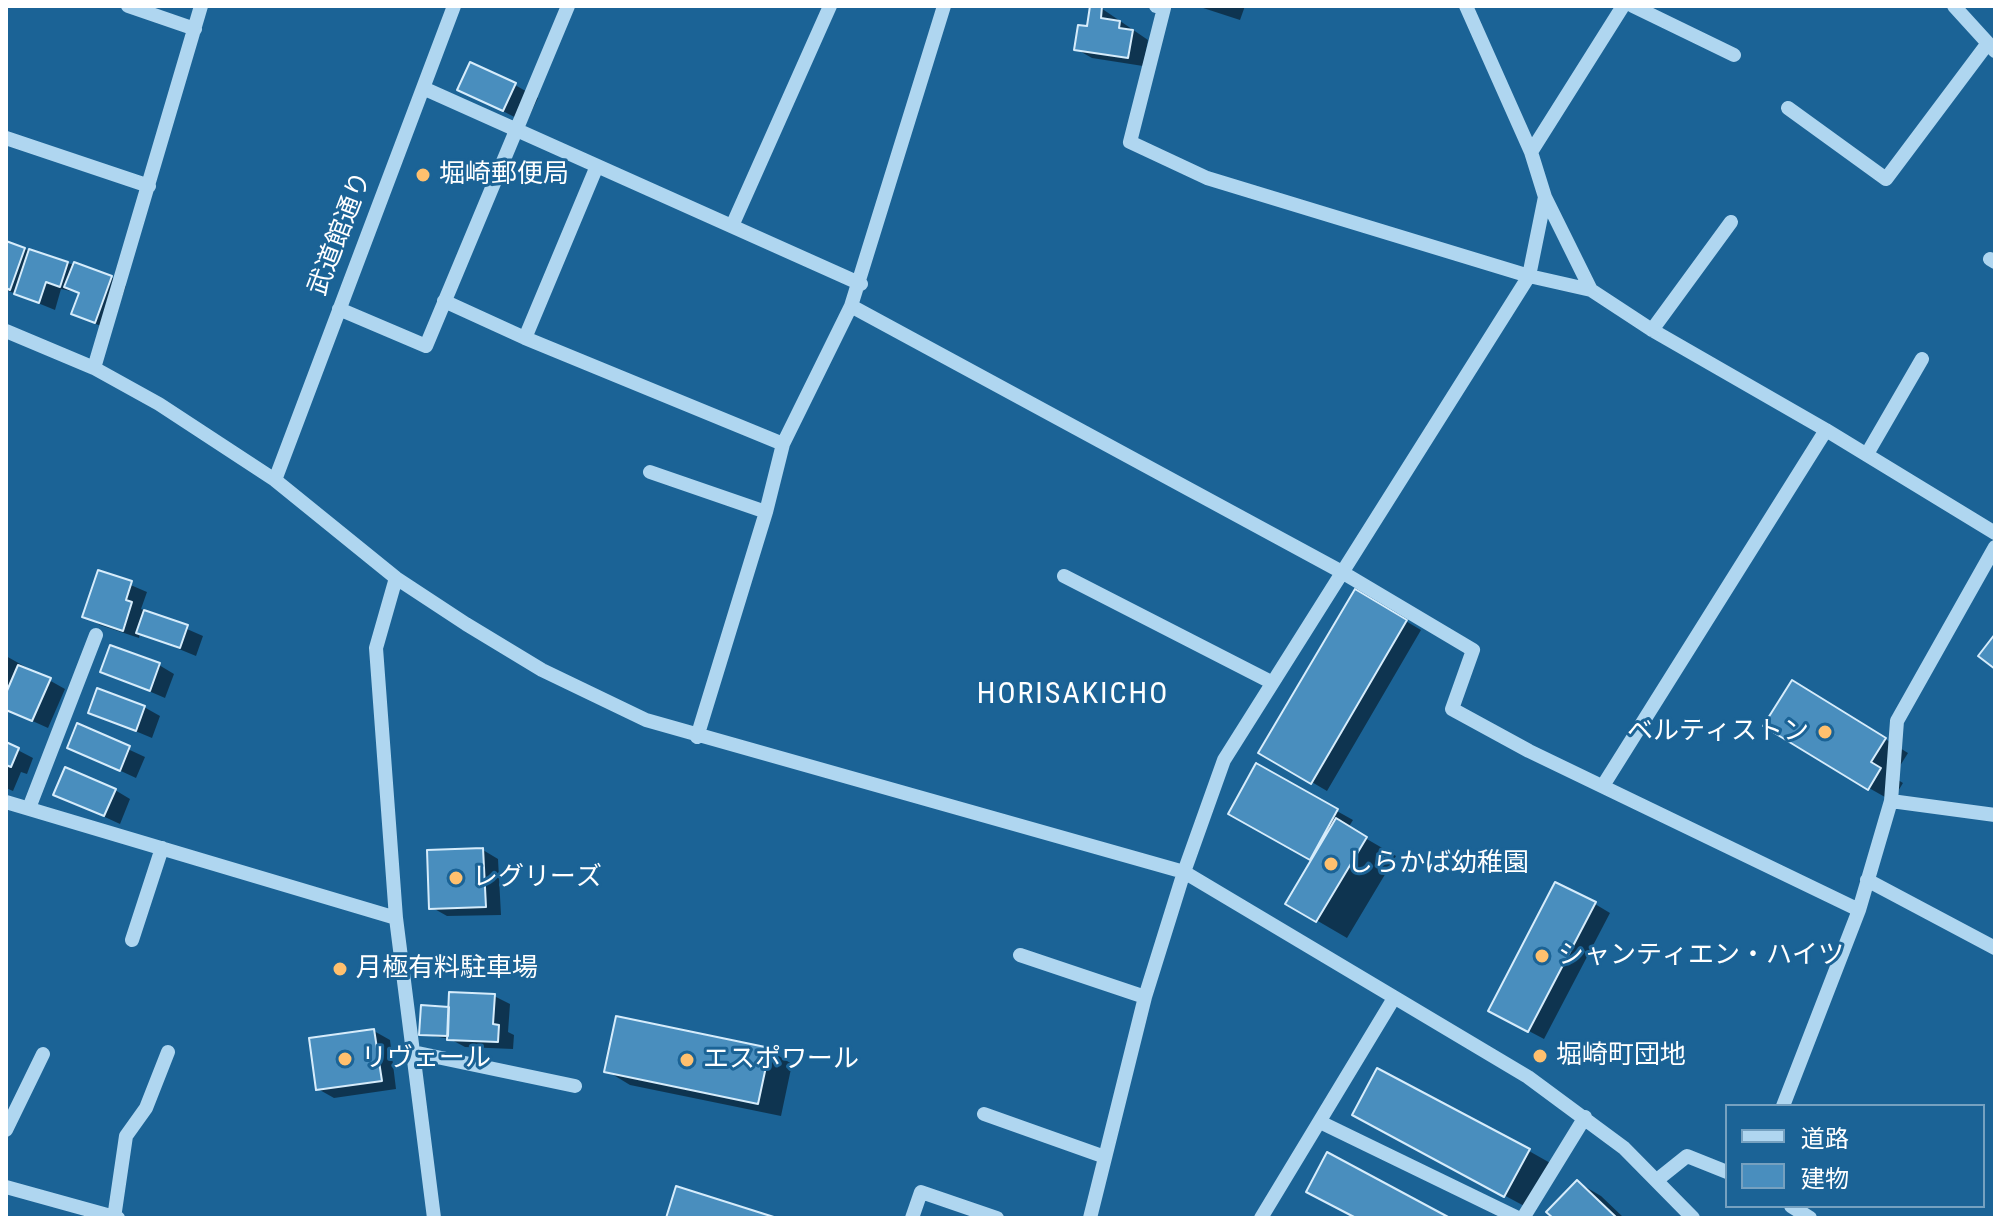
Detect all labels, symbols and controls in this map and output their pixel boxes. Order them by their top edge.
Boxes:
place label: 堀崎郵便局 [439,159,569,191]
marker: 堀崎郵便局 [414,166,432,184]
street label: 武道館通り [303,168,379,300]
district label: HORISAKICHO [977,677,1169,713]
place label: ベルティストン [1627,716,1809,748]
marker: ベルティストン [1816,723,1834,741]
place label: しらかば幼稚園 [1347,848,1529,880]
marker: しらかば幼稚園 [1322,855,1340,873]
place label: レグリーズ [472,862,602,894]
marker: レグリーズ [447,869,465,887]
place label: シャンティエン・ハイツ [1558,940,1844,972]
marker: シャンティエン・ハイツ [1533,947,1551,965]
place label: 月極有料駐車場 [356,953,538,985]
marker: 月極有料駐車場 [331,960,349,978]
place label: 堀崎町団地 [1556,1040,1686,1072]
place label: リヴェール [361,1043,491,1075]
place label: エスポワール [703,1044,859,1076]
marker: 堀崎町団地 [1531,1047,1549,1065]
marker: リヴェール [336,1050,354,1068]
marker: エスポワール [678,1051,696,1069]
legend [1725,1104,1985,1208]
text: 道路 [1801,1125,1849,1153]
text: 建物 [1801,1165,1849,1193]

